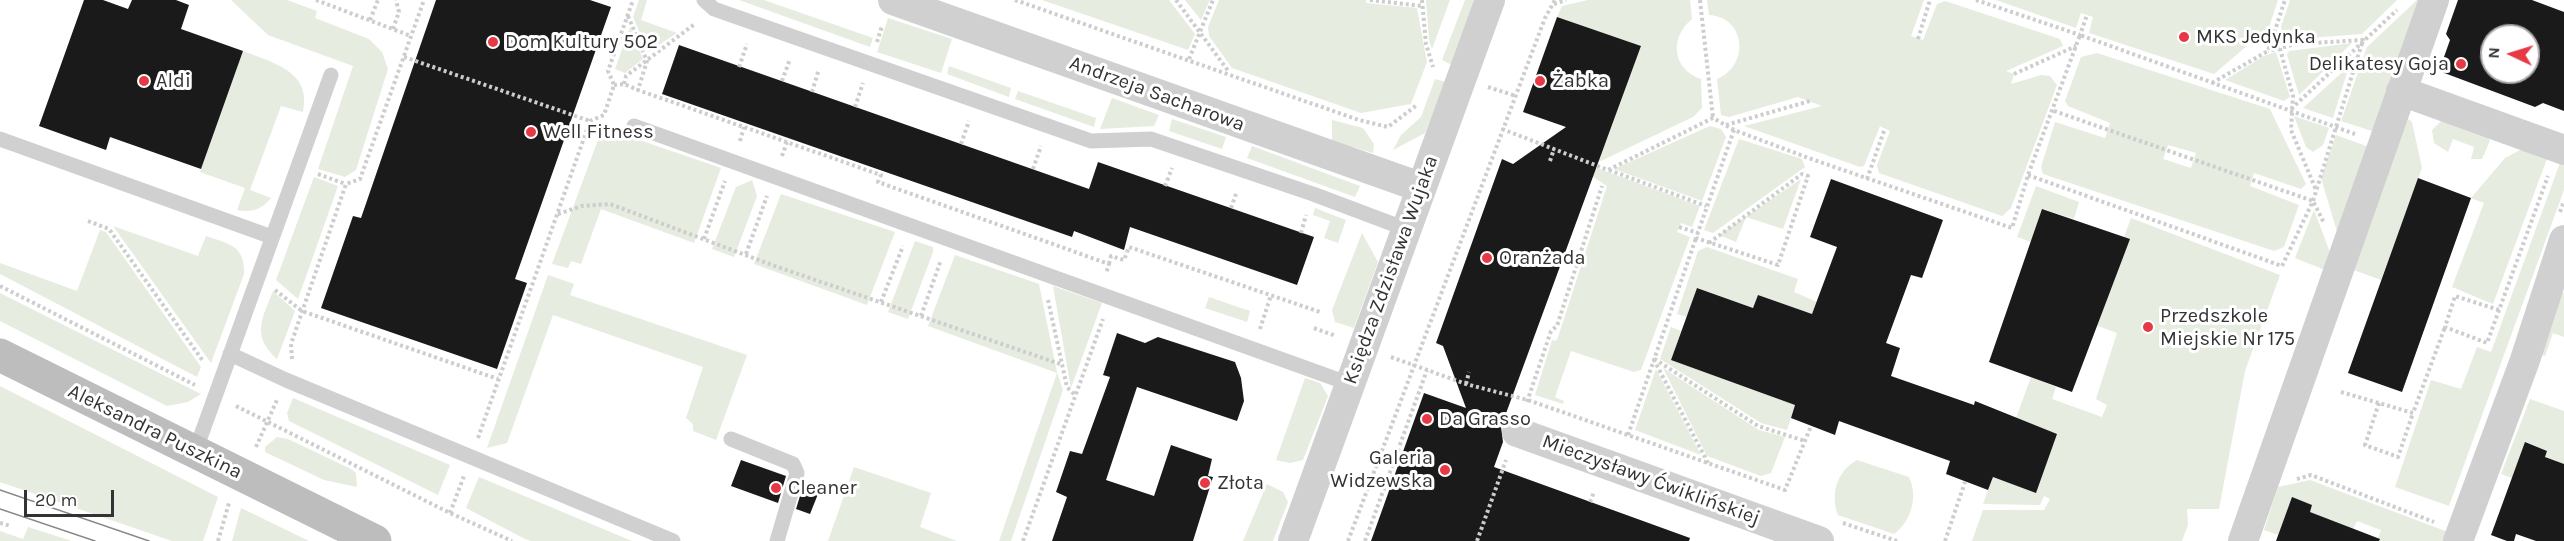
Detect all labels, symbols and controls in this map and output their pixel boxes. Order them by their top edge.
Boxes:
north arrow [2480,24,2540,84]
place label: MKS Jedynka [2196,25,2316,49]
place label: Dom Kultury 502 [505,30,658,54]
marker: MKS Jedynka [2177,30,2191,44]
marker: Dom Kultury 502 [486,35,500,49]
text: N [2484,46,2503,59]
street label: Andrzeja Sacharowa [1066,51,1248,137]
place label: Delikatesy Goja [2309,52,2449,76]
marker: Delikatesy Goja [2454,57,2468,71]
place label: Aldi [156,69,191,93]
place label: Żabka [1552,69,1609,93]
marker: Aldi [137,74,151,88]
marker: Żabka [1533,74,1547,88]
place label: Well Fitness [543,120,654,144]
marker: Well Fitness [524,125,538,139]
street label: Księdza Zdzisława Wujaka [1338,152,1444,388]
place label: Oranżada [1499,246,1586,270]
marker: Oranżada [1480,251,1494,265]
place label: Przedszkole Miejskie Nr 175 [2160,304,2295,351]
marker: Przedszkole Miejskie Nr 175 [2141,320,2155,334]
street label: Aleksandra Puszkina [64,379,246,485]
place label: Da Grasso [1439,407,1531,431]
marker: Da Grasso [1420,412,1434,426]
street label: Mieczysławy Ćwiklińskiej [1539,429,1763,531]
place label: Galeria Widzewska [1330,446,1433,493]
marker: Galeria Widzewska [1438,463,1452,477]
place label: Złota [1217,471,1264,495]
place label: Cleaner [788,476,857,500]
marker: Złota [1198,476,1212,490]
scale bar [27,478,117,516]
marker: Cleaner [769,481,783,495]
text: 20 m [35,489,77,511]

